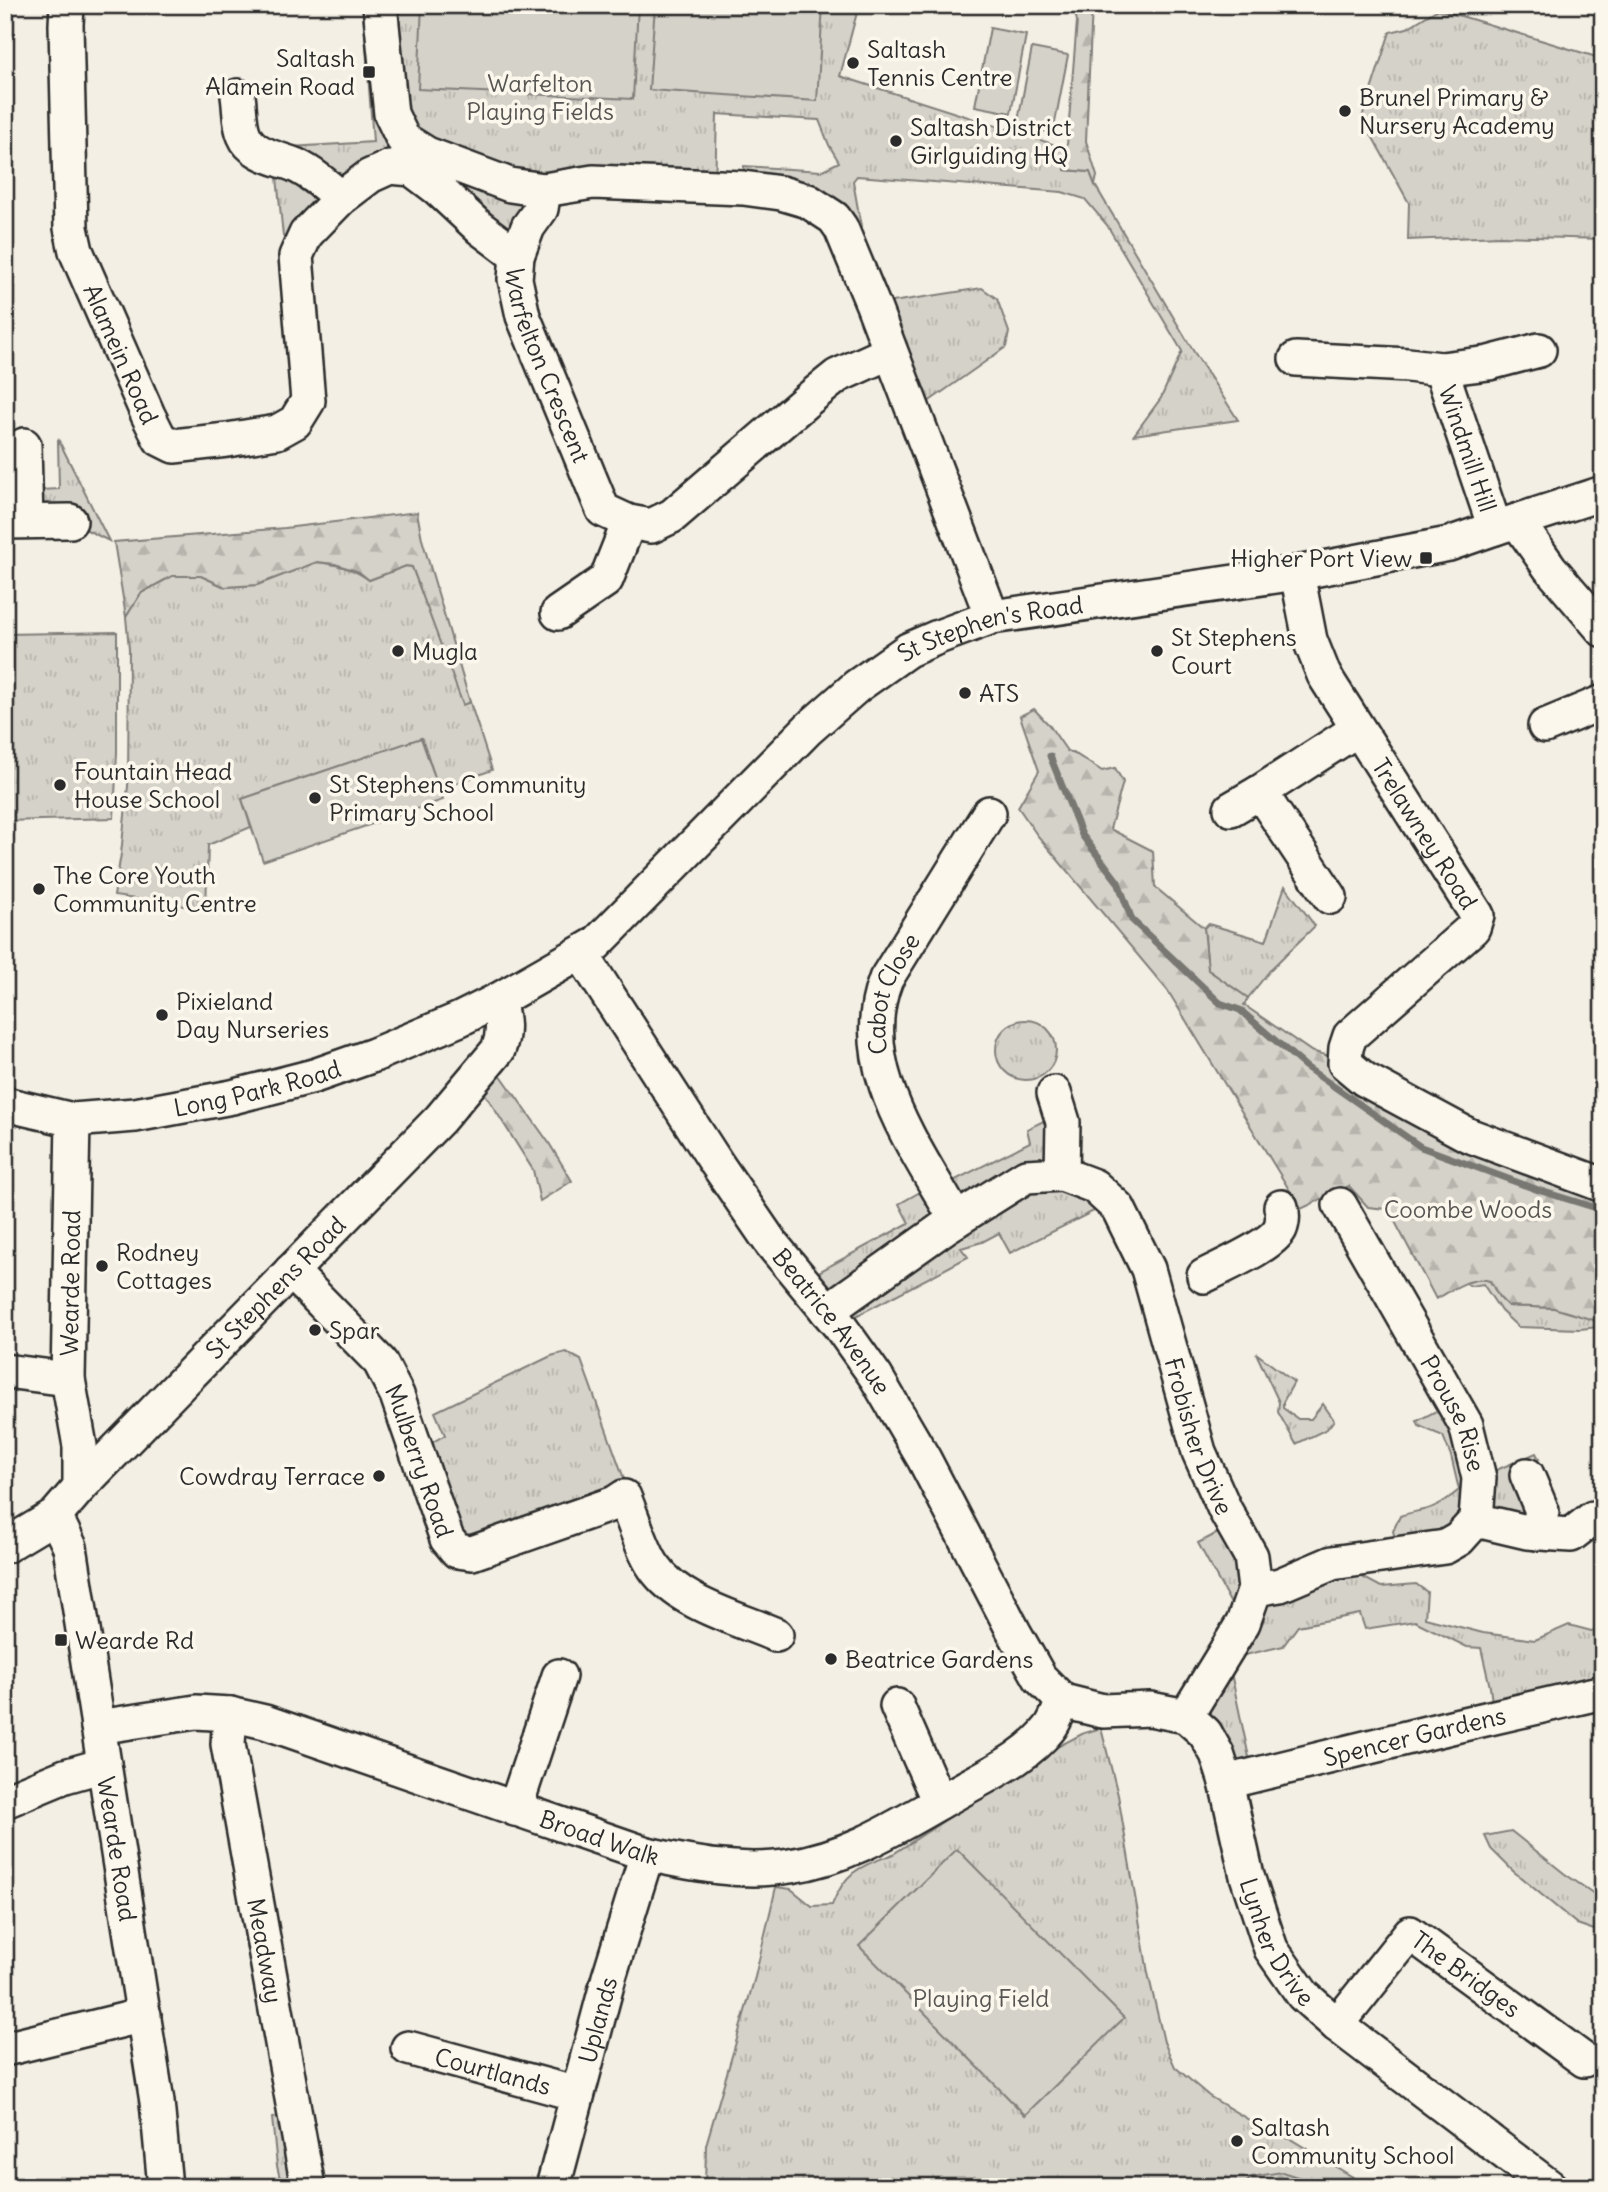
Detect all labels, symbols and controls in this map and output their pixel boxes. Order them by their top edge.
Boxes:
place label: Saltash Tennis Centre [867,34,1013,92]
place label: Saltash Alamein Road [205,43,355,101]
marker: Saltash Tennis Centre [845,55,861,71]
marker: Saltash Alamein Road [361,64,377,80]
park label: Warfelton Playing Fields [466,68,614,126]
place label: Brunel Primary & Nursery Academy [1359,82,1555,140]
marker: Brunel Primary & Nursery Academy [1337,103,1353,119]
place label: Saltash District Girlguiding HQ [910,112,1072,170]
marker: Saltash District Girlguiding HQ [888,133,904,149]
street label: Warfelton Crescent [499,266,597,467]
street label: Alamein Road [77,279,165,429]
street label: Windmill Hill [1433,381,1503,516]
place label: Higher Port View [1231,543,1412,573]
marker: Higher Port View [1418,550,1434,566]
street label: St Stephen's Road [891,589,1085,668]
place label: St Stephens Court [1171,622,1297,680]
place label: Mugla [412,636,478,666]
marker: Mugla [390,643,406,659]
marker: St Stephens Court [1149,643,1165,659]
place label: ATS [979,678,1019,708]
marker: ATS [957,685,973,701]
street label: Trelawney Road [1366,752,1484,915]
place label: Fountain Head House School [74,756,232,814]
place label: St Stephens Community Primary School [329,769,586,827]
marker: Fountain Head House School [52,777,68,793]
marker: St Stephens Community Primary School [307,790,323,806]
place label: The Core Youth Community Centre [53,860,257,918]
marker: The Core Youth Community Centre [31,881,47,897]
street label: Cabot Close [861,927,926,1056]
place label: Pixieland Day Nurseries [176,986,329,1044]
marker: Pixieland Day Nurseries [154,1007,170,1023]
street label: Long Park Road [171,1053,345,1123]
park label: Coombe Woods [1384,1194,1552,1224]
street label: Wearde Road [54,1210,86,1356]
street label: St Stephens Road [199,1210,352,1365]
place label: Rodney Cottages [116,1237,212,1295]
street label: Beatrice Avenue [766,1242,898,1399]
marker: Rodney Cottages [94,1258,110,1274]
place label: Spar [329,1315,380,1345]
marker: Spar [307,1322,323,1338]
street label: Prouse Rise [1414,1350,1492,1475]
street label: Frobisher Drive [1158,1354,1240,1519]
street label: Mulberry Road [379,1379,460,1541]
place label: Cowdray Terrace [179,1461,365,1491]
marker: Cowdray Terrace [371,1468,387,1484]
place label: Wearde Rd [75,1625,194,1655]
marker: Wearde Rd [53,1632,69,1648]
place label: Beatrice Gardens [845,1644,1033,1674]
marker: Beatrice Gardens [823,1651,839,1667]
street label: Spencer Gardens [1320,1700,1509,1773]
street label: Wearde Road [91,1774,143,1923]
street label: Broad Walk [536,1803,662,1871]
street label: Lynher Drive [1234,1874,1320,2013]
street label: Meadway [241,1896,289,2005]
street label: The Bridges [1406,1924,1526,2024]
street label: Uplands [572,1973,623,2066]
park label: Playing Field [913,1983,1049,2013]
street label: Courtlands [432,2041,554,2101]
place label: Saltash Community School [1251,2112,1455,2170]
marker: Saltash Community School [1229,2133,1245,2149]

